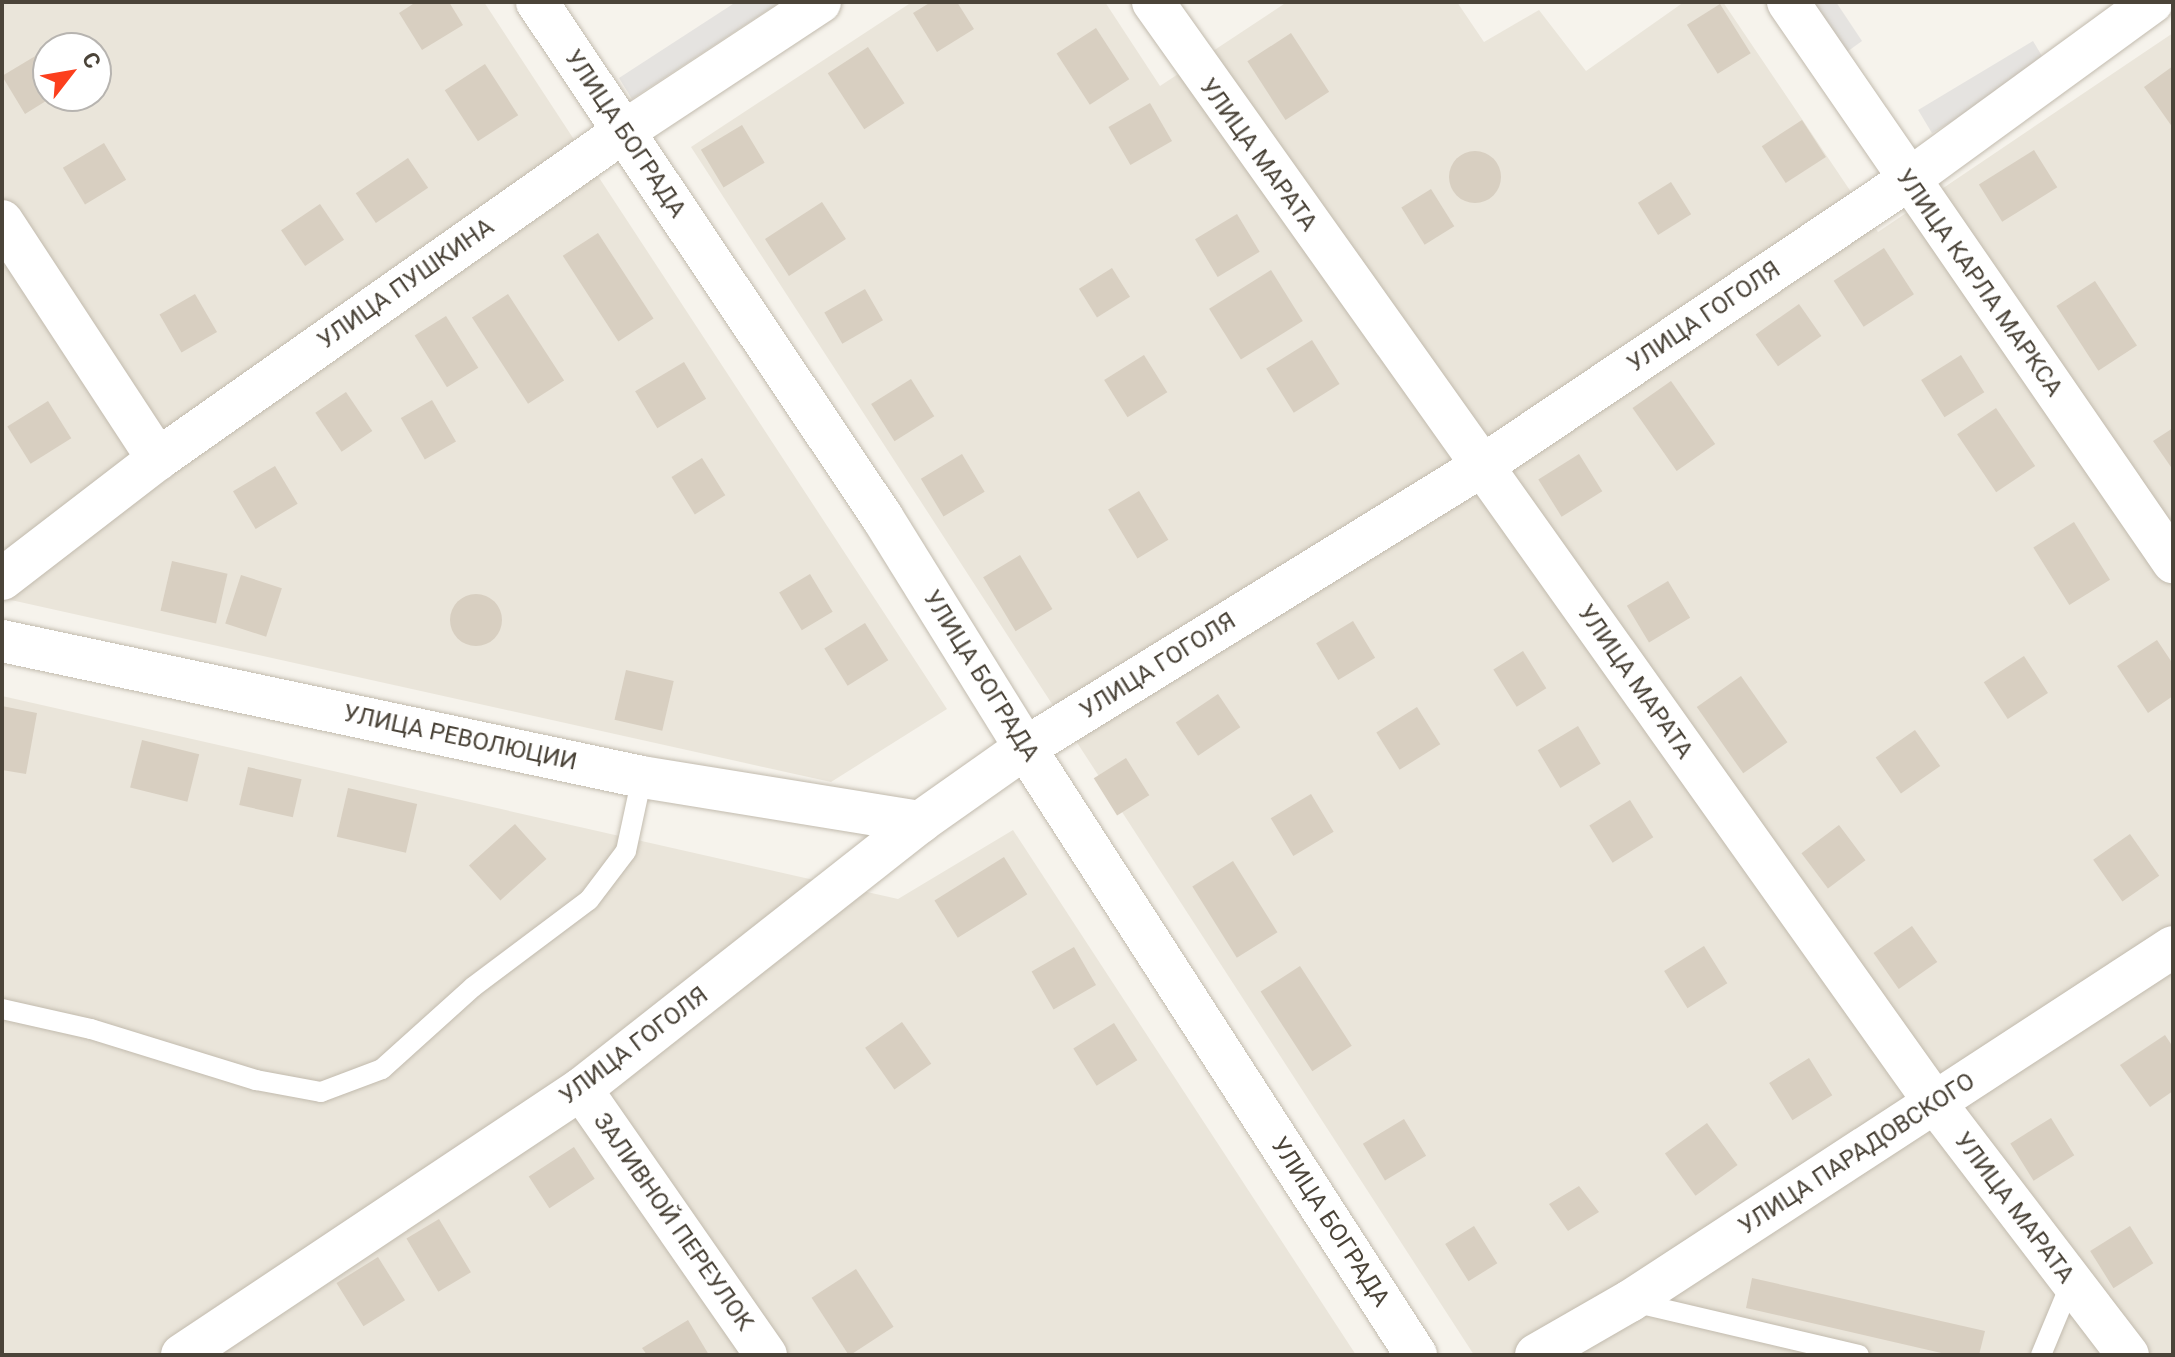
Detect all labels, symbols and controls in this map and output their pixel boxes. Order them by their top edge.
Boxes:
north arrow [32,32,112,112]
street label: УЛИЦА БОГРАДА [558,45,692,223]
text: С [77,48,106,73]
street label: УЛИЦА МАРАТА [1193,73,1323,237]
street label: УЛИЦА КАРЛА МАРКСА [1890,164,2068,402]
street label: УЛИЦА ПУШКИНА [312,212,500,356]
street label: УЛИЦА ГОГОЛЯ [1622,255,1786,379]
street label: УЛИЦА БОГРАДА [917,585,1045,767]
street label: УЛИЦА МАРАТА [1571,599,1699,765]
street label: УЛИЦА ГОГОЛЯ [1075,607,1241,725]
street label: УЛИЦА РЕВОЛЮЦИИ [341,699,579,777]
street label: УЛИЦА ГОГОЛЯ [554,981,714,1111]
street label: УЛИЦА ПАРАДОВСКОГО [1734,1067,1980,1241]
street label: ЗАЛИВНОЙ ПЕРЕУЛОК [587,1108,759,1336]
street label: УЛИЦА МАРАТА [1948,1127,2080,1289]
street label: УЛИЦА БОГРАДА [1264,1132,1396,1312]

